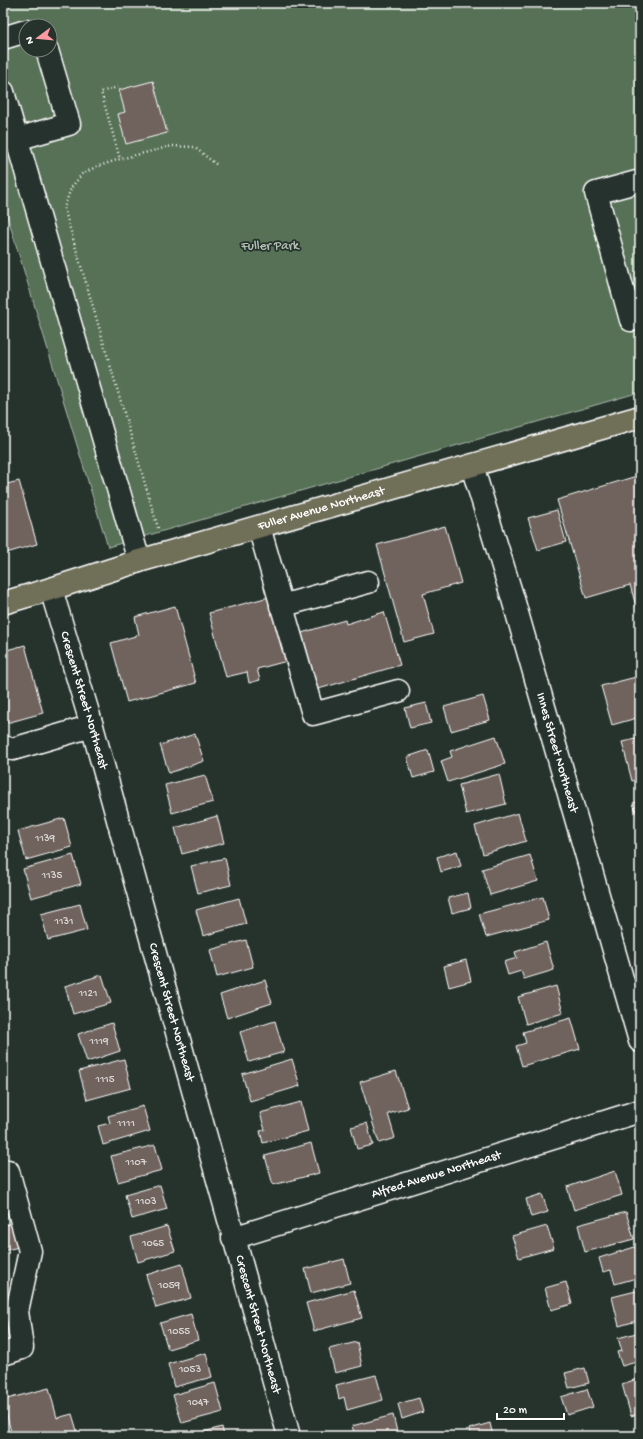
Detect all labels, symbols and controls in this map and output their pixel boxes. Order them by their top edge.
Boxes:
north arrow [18,18,58,58]
text: N [24,35,37,45]
park label: Fuller Park [240,239,300,254]
street label: Fuller Avenue Northeast [255,483,388,534]
street label: Crescent Street Northeast [57,630,112,772]
street label: Innes Street Northeast [533,691,582,816]
house number: 1139 [34,833,56,845]
house number: 1135 [41,870,62,882]
house number: 1131 [53,916,74,928]
street label: Crescent Street Northeast [145,941,198,1085]
house number: 1121 [78,988,97,1000]
house number: 1119 [89,1036,109,1048]
house number: 1115 [94,1074,115,1086]
house number: 1111 [116,1118,135,1130]
street label: Alfred Avenue Northeast [370,1147,505,1202]
house number: 1107 [125,1157,147,1169]
house number: 1103 [135,1196,157,1208]
house number: 1065 [141,1238,164,1250]
street label: Crescent Street Northeast [232,1254,285,1397]
house number: 1059 [157,1280,180,1292]
house number: 1055 [167,1326,190,1338]
house number: 1053 [178,1364,201,1376]
scale bar [497,1395,564,1421]
house number: 1047 [186,1397,209,1409]
text: 20 m [503,1404,528,1418]

